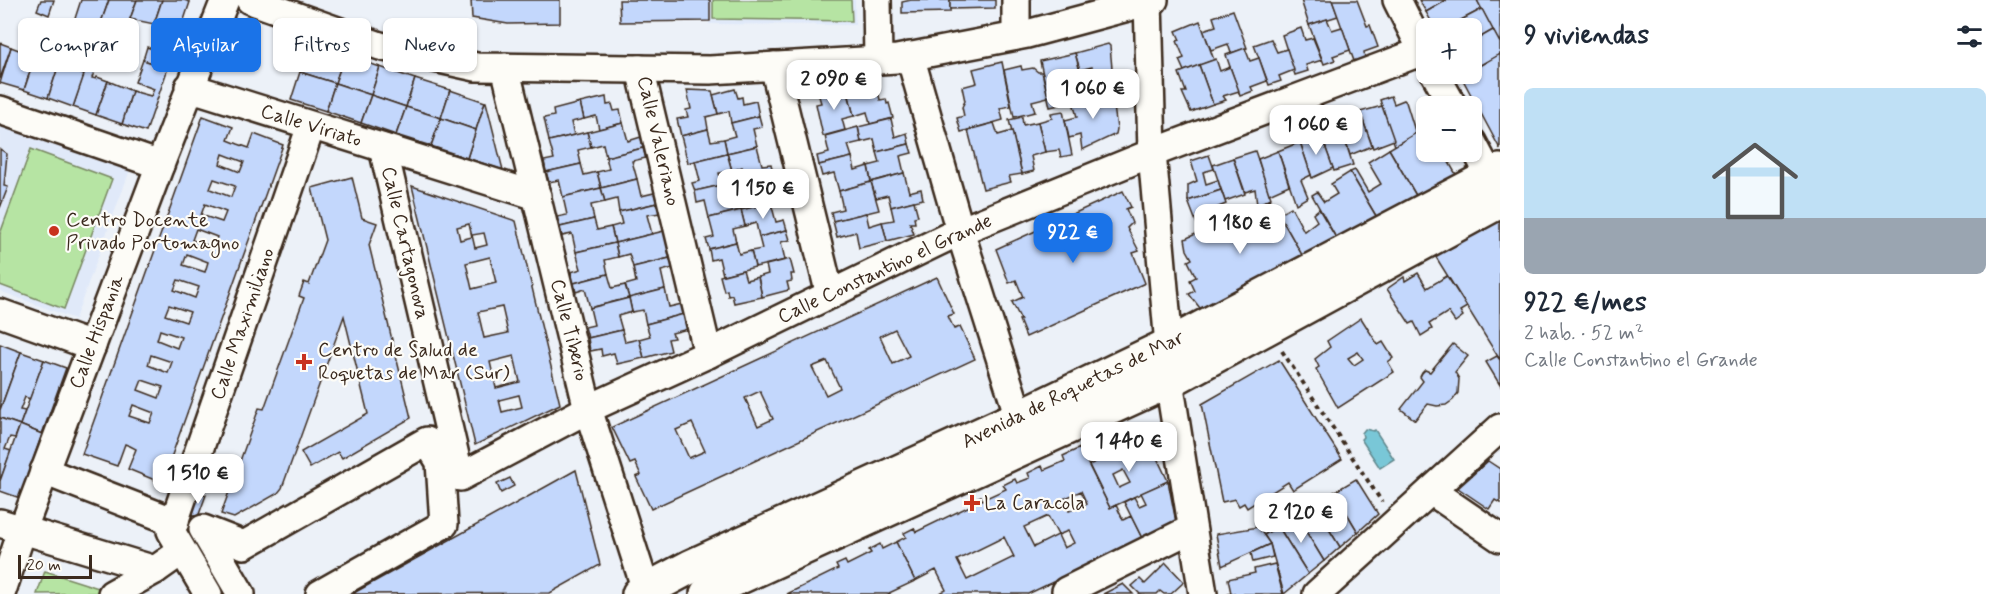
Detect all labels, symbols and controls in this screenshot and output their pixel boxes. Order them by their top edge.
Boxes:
chip: Comprar [18,18,139,72]
chip: Alquilar [151,18,261,72]
chip: Filtros [273,18,371,72]
chip: Nuevo [383,18,477,72]
map controls [1416,18,1482,162]
button: + [1416,18,1482,84]
text: 9 viviendas [1524,19,1649,53]
icon: filters [1953,20,1986,53]
pin: 2 090 € [779,60,889,111]
text: 2 090 € [801,66,867,93]
pin: 1 060 € [1038,69,1148,120]
street label: Calle Valeriano [630,73,686,209]
text: 1 060 € [1061,75,1125,102]
button: − [1416,96,1482,162]
street label: Calle Viriato [257,98,365,154]
pin: 1 060 € [1261,105,1371,156]
text: 1 060 € [1284,111,1348,138]
icon: home [1701,127,1809,235]
street label: Calle Cartagonova [374,164,436,322]
pin: 1 150 € [708,169,818,220]
text: 1 150 € [731,175,795,202]
pin: 1 180 € [1185,204,1295,255]
place label: Centro Docente Privado Portomagno [66,207,239,258]
street label: Calle Constantino el Grande [773,207,997,331]
text: 1 180 € [1208,210,1272,237]
pin: 922 € [1031,213,1115,264]
text: 922 € [1048,219,1098,246]
marker: Centro Docente Privado Portomagno [47,224,61,238]
street label: Calle Maximiliano [204,244,282,404]
street label: Calle Hispania [63,270,131,393]
street label: Calle Tiberio [543,276,595,384]
text: 922 €/mes [1524,286,1647,320]
text: 2 hab. · 52 m² [1524,320,1644,347]
street label: Avenida de Roquetas de Mar [957,324,1189,456]
place label: Centro de Salud de Roquetas de Mar (Sur) [318,337,510,387]
text: Calle Constantino el Grande [1524,347,1758,374]
marker: Centro de Salud de Roquetas de Mar (Sur) [295,353,313,371]
pin: 1 440 € [1074,422,1184,473]
text: 1 440 € [1095,428,1163,455]
pin: 1 510 € [143,454,253,505]
text: 1 510 € [167,460,229,487]
place label: La Caracola [984,490,1085,517]
pin: 2 120 € [1246,493,1356,544]
marker: La Caracola [965,496,979,510]
text: 2 120 € [1268,499,1334,526]
scale bar [18,552,92,580]
text: 20 m [27,555,61,576]

